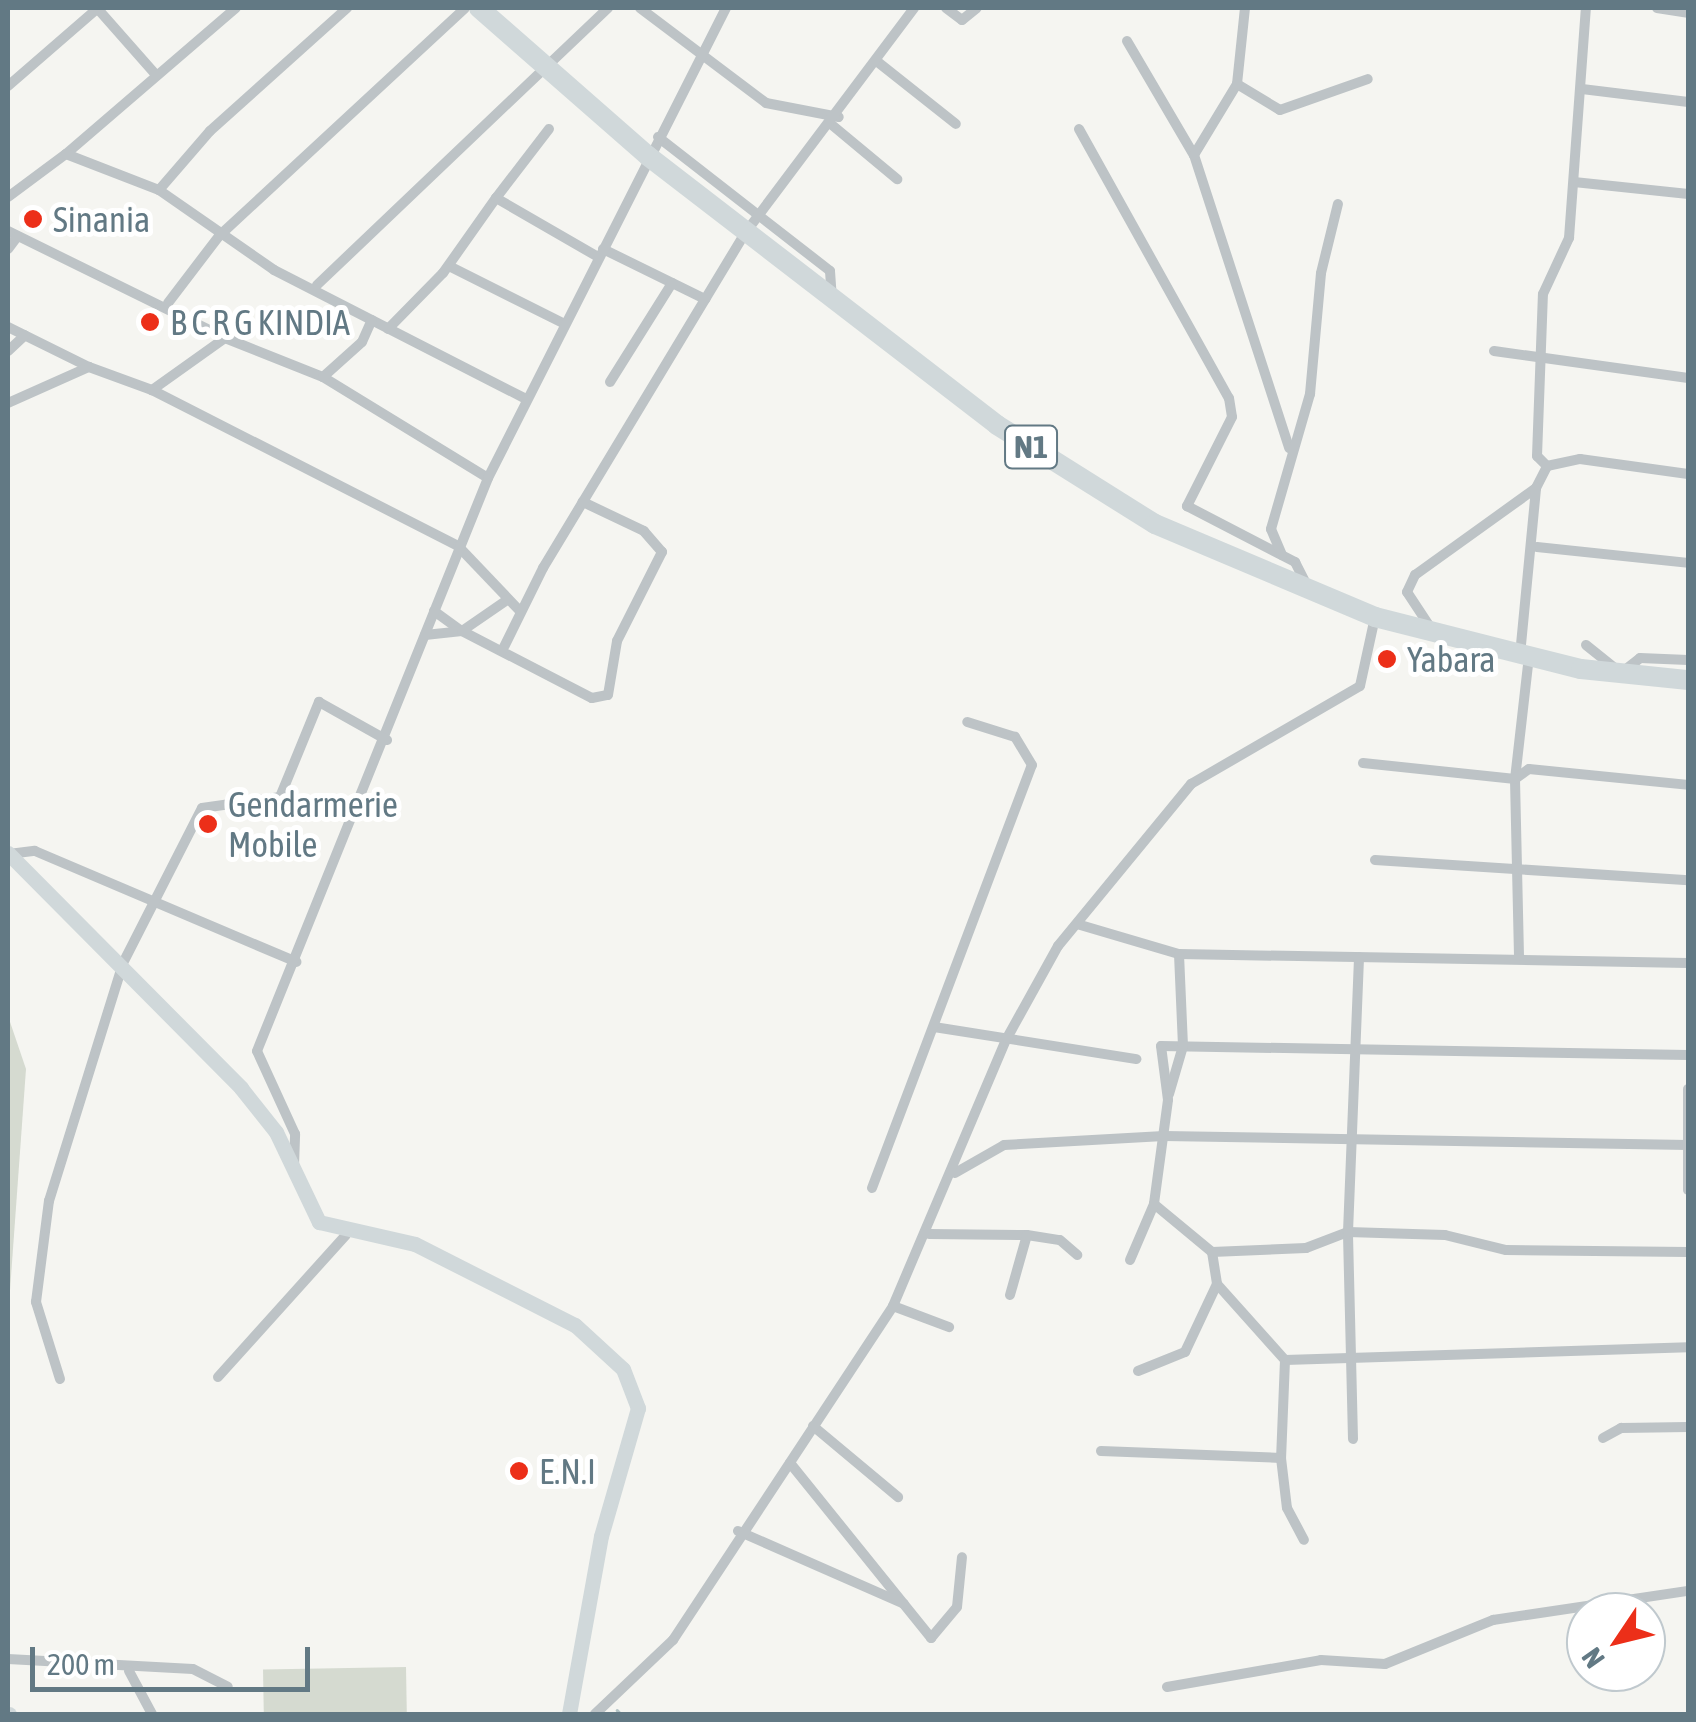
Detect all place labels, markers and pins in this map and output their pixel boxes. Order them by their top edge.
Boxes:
place label: Sinania [53,198,150,240]
marker: Sinania [22,208,44,230]
place label: B C R G KINDIA [170,301,350,343]
marker: B C R G KINDIA [139,311,161,333]
place label: Yabara [1407,638,1496,680]
marker: Yabara [1376,648,1398,670]
place label: Gendarmerie Mobile [228,783,398,865]
marker: Gendarmerie Mobile [197,813,219,835]
place label: E.N.I [539,1450,596,1492]
marker: E.N.I [508,1460,530,1482]

